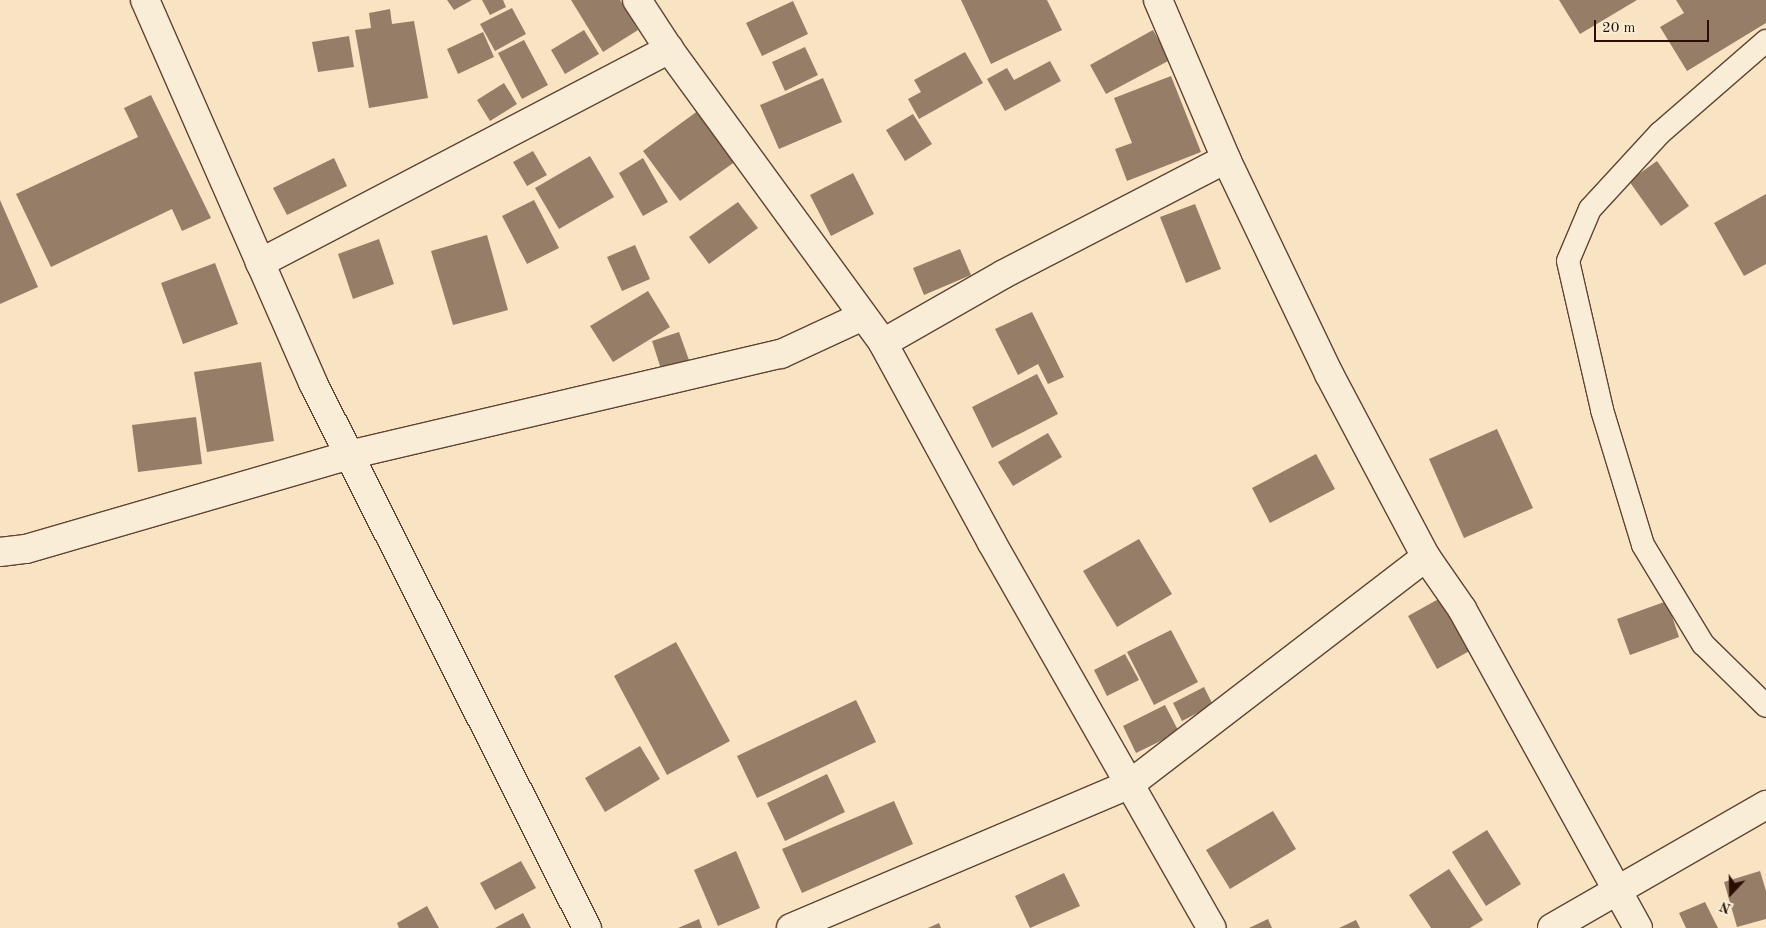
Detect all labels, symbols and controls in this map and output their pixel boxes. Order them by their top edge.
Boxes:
scale bar [1596,10,1711,42]
text: 20 m [1602,21,1636,36]
north arrow [1706,868,1756,918]
text: N [1718,899,1733,915]

